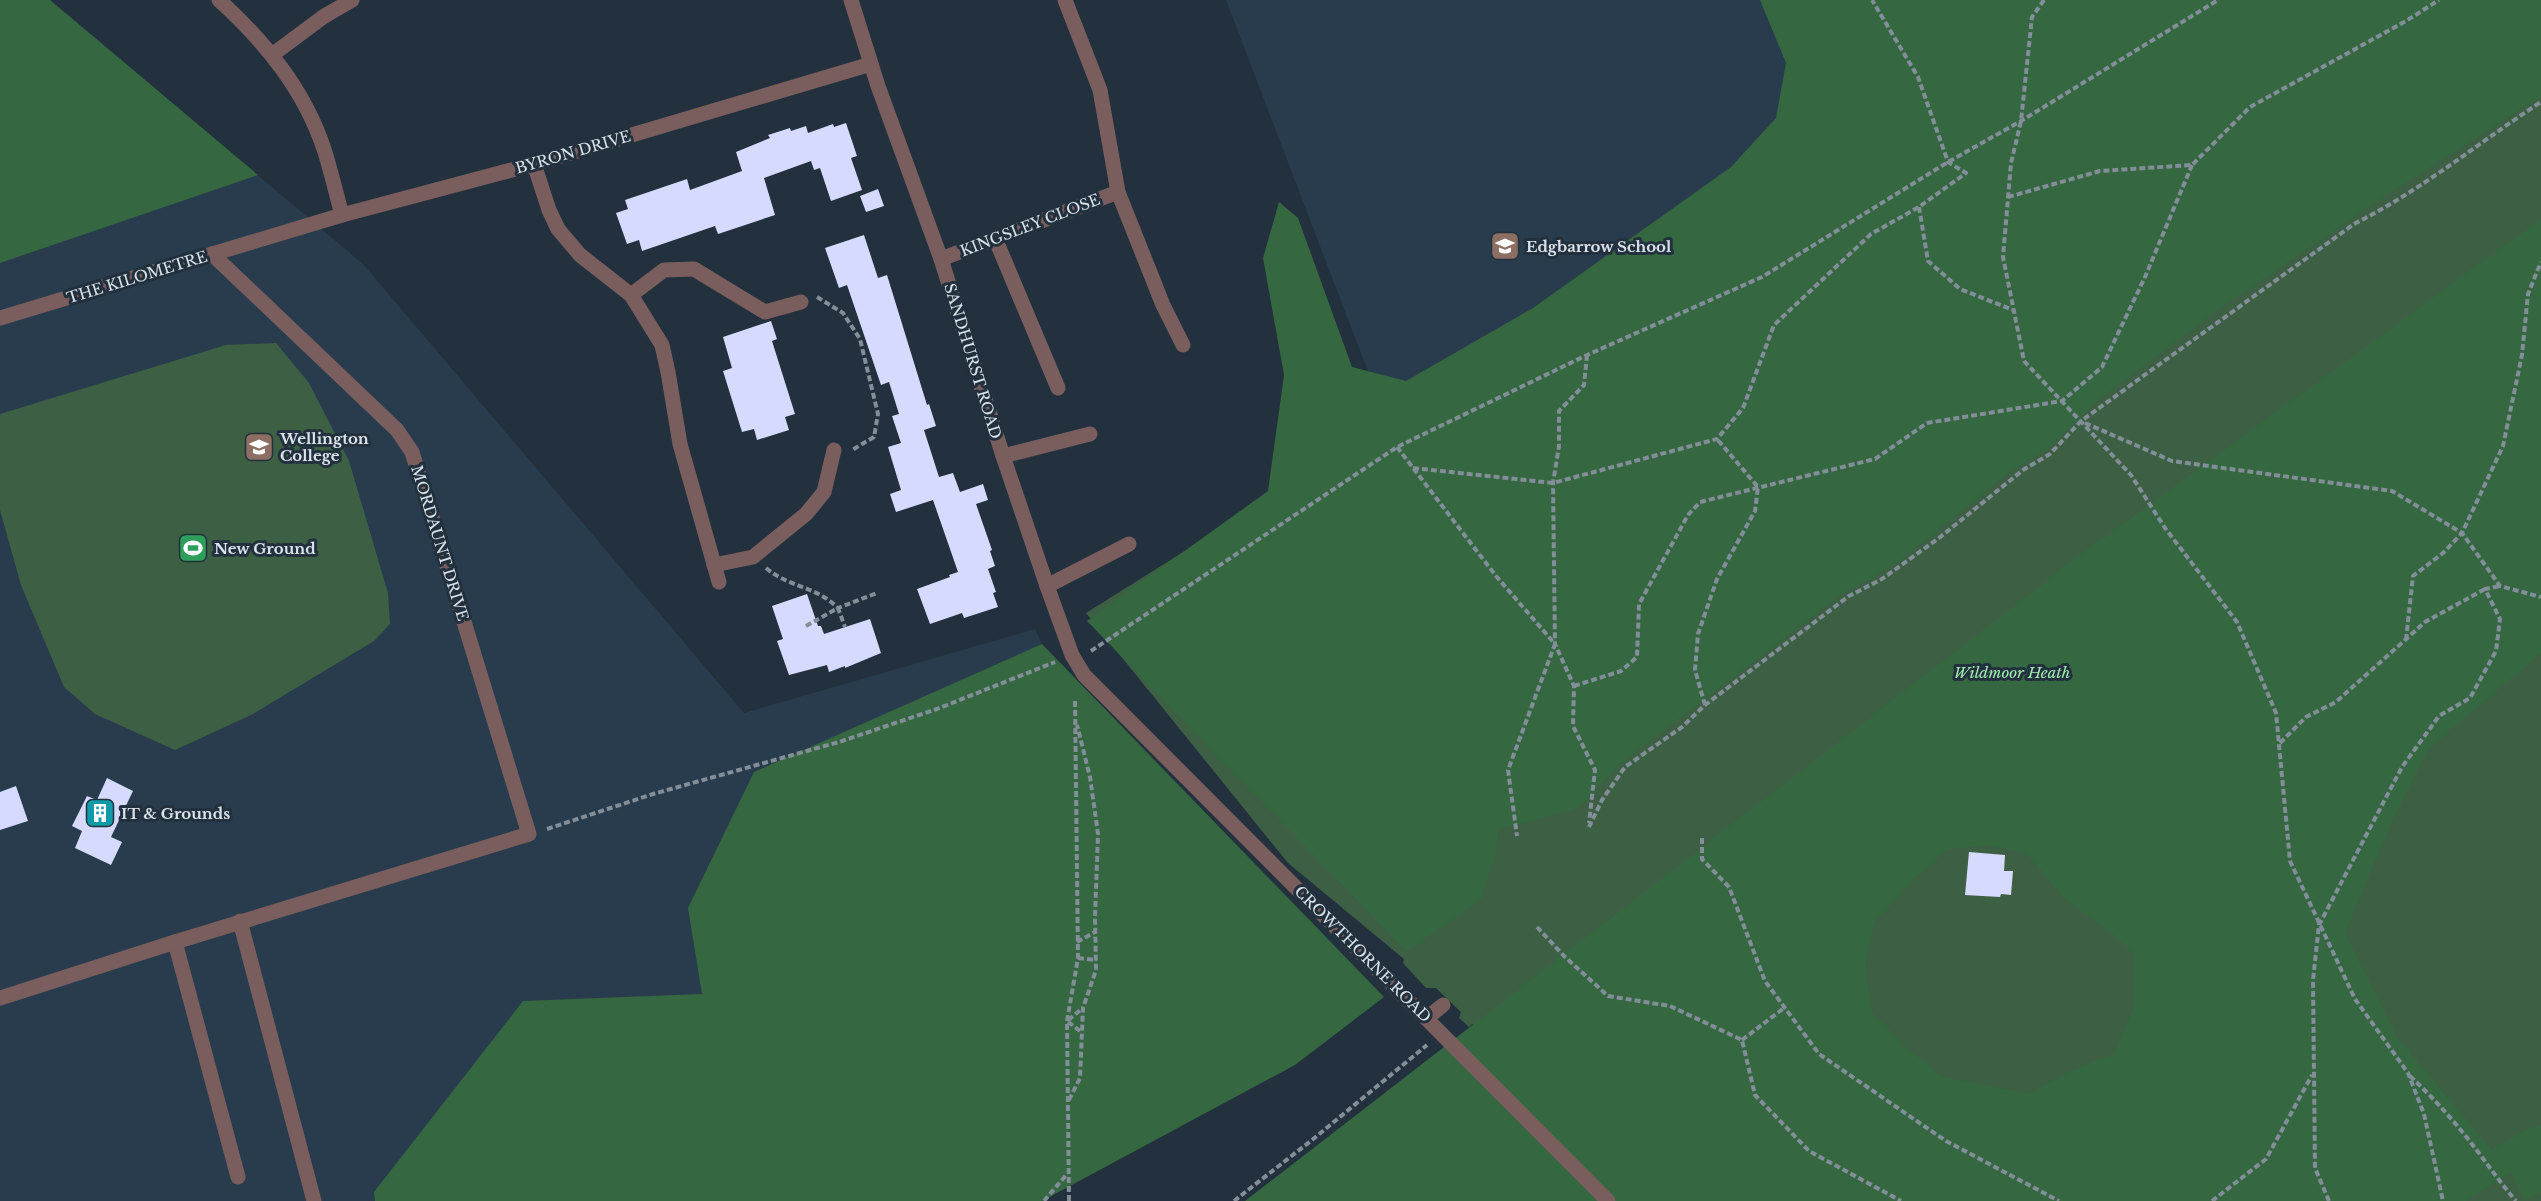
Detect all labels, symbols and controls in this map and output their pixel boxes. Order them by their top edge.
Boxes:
street label: BYRON DRIVE [513,126,633,178]
street label: KINGSLEY CLOSE [957,190,1103,260]
school or university icon: Edgbarrow School [1489,230,1521,262]
place label: Edgbarrow School [1526,237,1672,256]
street label: THE KILOMETRE [64,247,210,307]
street label: SANDHURST ROAD [940,281,1006,441]
place label: Wellington College [279,429,369,465]
school or university icon: Wellington College [243,431,275,463]
street label: MORDAUNT DRIVE [407,463,473,623]
sports icon: New Ground [177,532,209,564]
place label: New Ground [214,539,316,558]
park label: Wildmoor Heath [1954,663,2071,682]
building icon: IT & Grounds [84,797,116,829]
place label: IT & Grounds [121,804,230,823]
street label: CROWTHORNE ROAD [1291,882,1435,1026]

